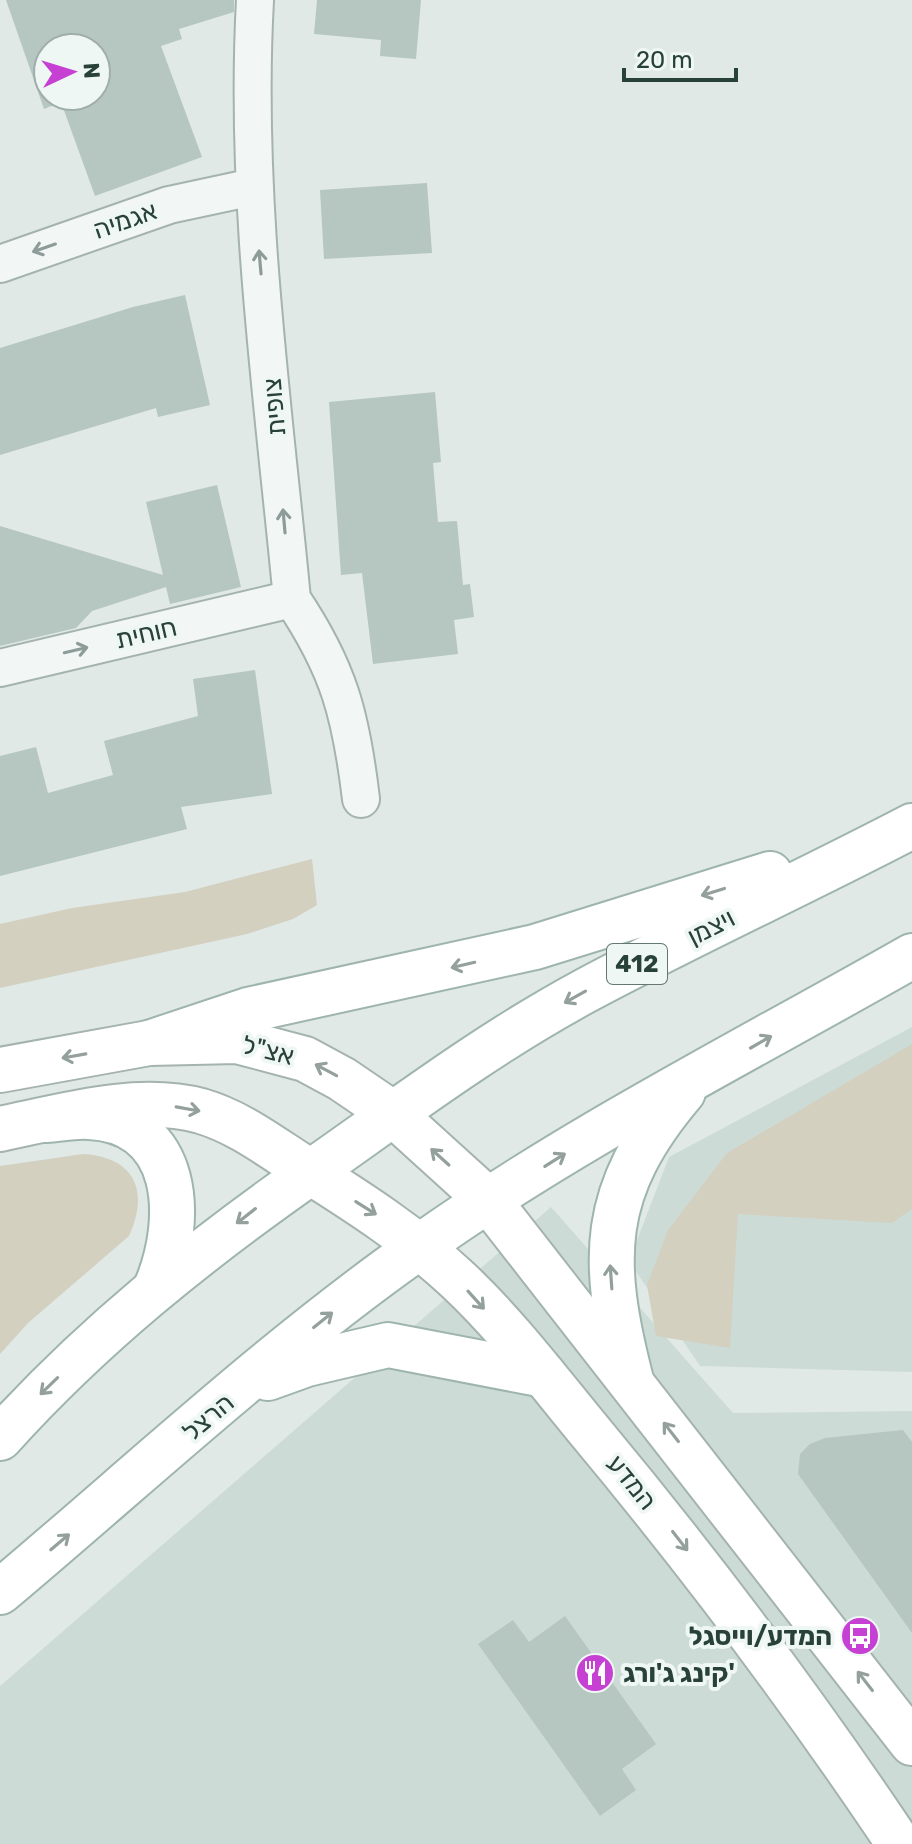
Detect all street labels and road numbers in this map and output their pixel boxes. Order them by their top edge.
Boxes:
street label: אגמיה [89,195,161,246]
street label: צופית [257,377,292,437]
street label: חוחית [112,611,180,656]
street label: ויצמן [682,903,740,952]
road number: 412 [607,944,667,984]
street label: אצ"ל [239,1029,297,1072]
street label: הרצל [176,1387,240,1448]
street label: המדע [600,1449,663,1516]

